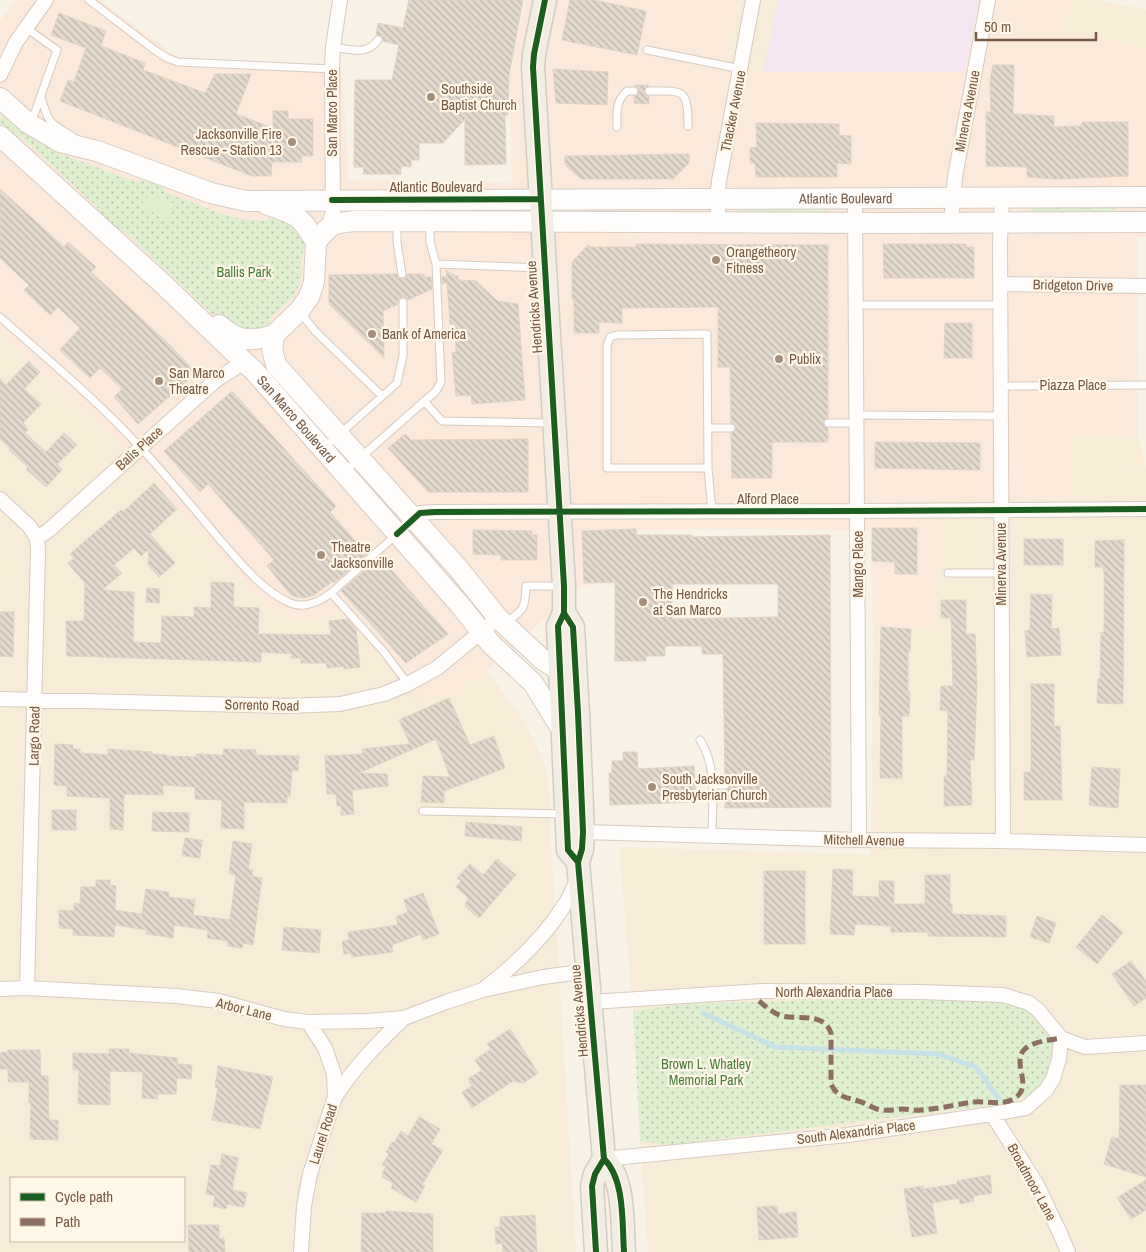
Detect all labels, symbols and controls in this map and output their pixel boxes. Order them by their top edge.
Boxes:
scale bar [976,10,1096,42]
text: 50 m [984,16,1011,37]
street label: San Marco Place [323,69,341,157]
street label: Thacker Avenue [716,69,750,153]
street label: Minerva Avenue [950,69,984,153]
place label: Southside Baptist Church [441,80,517,114]
marker: Southside Baptist Church [425,91,437,103]
place label: Jacksonville Fire Rescue - Station 13 [181,125,282,159]
marker: Jacksonville Fire Rescue - Station 13 [286,136,298,148]
street label: Atlantic Boulevard [388,178,483,196]
street label: Atlantic Boulevard [798,189,892,208]
place label: Orangetheory Fitness [726,243,796,277]
marker: Orangetheory Fitness [710,254,722,266]
street label: Hendricks Avenue [522,260,546,354]
park label: Ballis Park [217,263,272,281]
street label: Bridgeton Drive [1033,275,1113,295]
place label: Bank of America [382,325,467,343]
marker: Bank of America [366,328,378,340]
place label: Publix [789,350,821,368]
marker: Publix [773,353,785,365]
place label: San Marco Theatre [169,364,225,398]
street label: San Marco Boulevard [253,371,340,466]
marker: San Marco Theatre [153,375,165,387]
street label: Piazza Place [1039,376,1107,394]
street label: Balis Place [112,422,166,474]
street label: Alford Place [736,490,799,508]
street label: Minerva Avenue [992,523,1010,605]
street label: Mango Place [849,530,867,598]
place label: Theatre Jacksonville [331,538,394,572]
marker: Theatre Jacksonville [315,549,327,561]
place label: The Hendricks at San Marco [653,585,728,619]
marker: The Hendricks at San Marco [637,596,649,608]
street label: Sorrento Road [225,695,299,715]
street label: Largo Road [24,706,44,766]
place label: South Jacksonville Presbyterian Church [662,770,767,804]
marker: South Jacksonville Presbyterian Church [646,781,658,793]
street label: Mitchell Avenue [823,830,905,850]
street label: Hendricks Avenue [566,964,592,1058]
street label: North Alexandria Place [775,983,893,1001]
street label: Arbor Lane [213,993,274,1025]
park label: Brown L. Whatley Memorial Park [661,1055,751,1089]
street label: Laurel Road [305,1101,341,1167]
street label: South Alexandria Place [796,1116,916,1148]
street label: Broadmoor Lane [1003,1140,1061,1224]
legend [10,1177,185,1242]
text: Cycle path [55,1186,113,1207]
text: Path [55,1211,80,1232]

